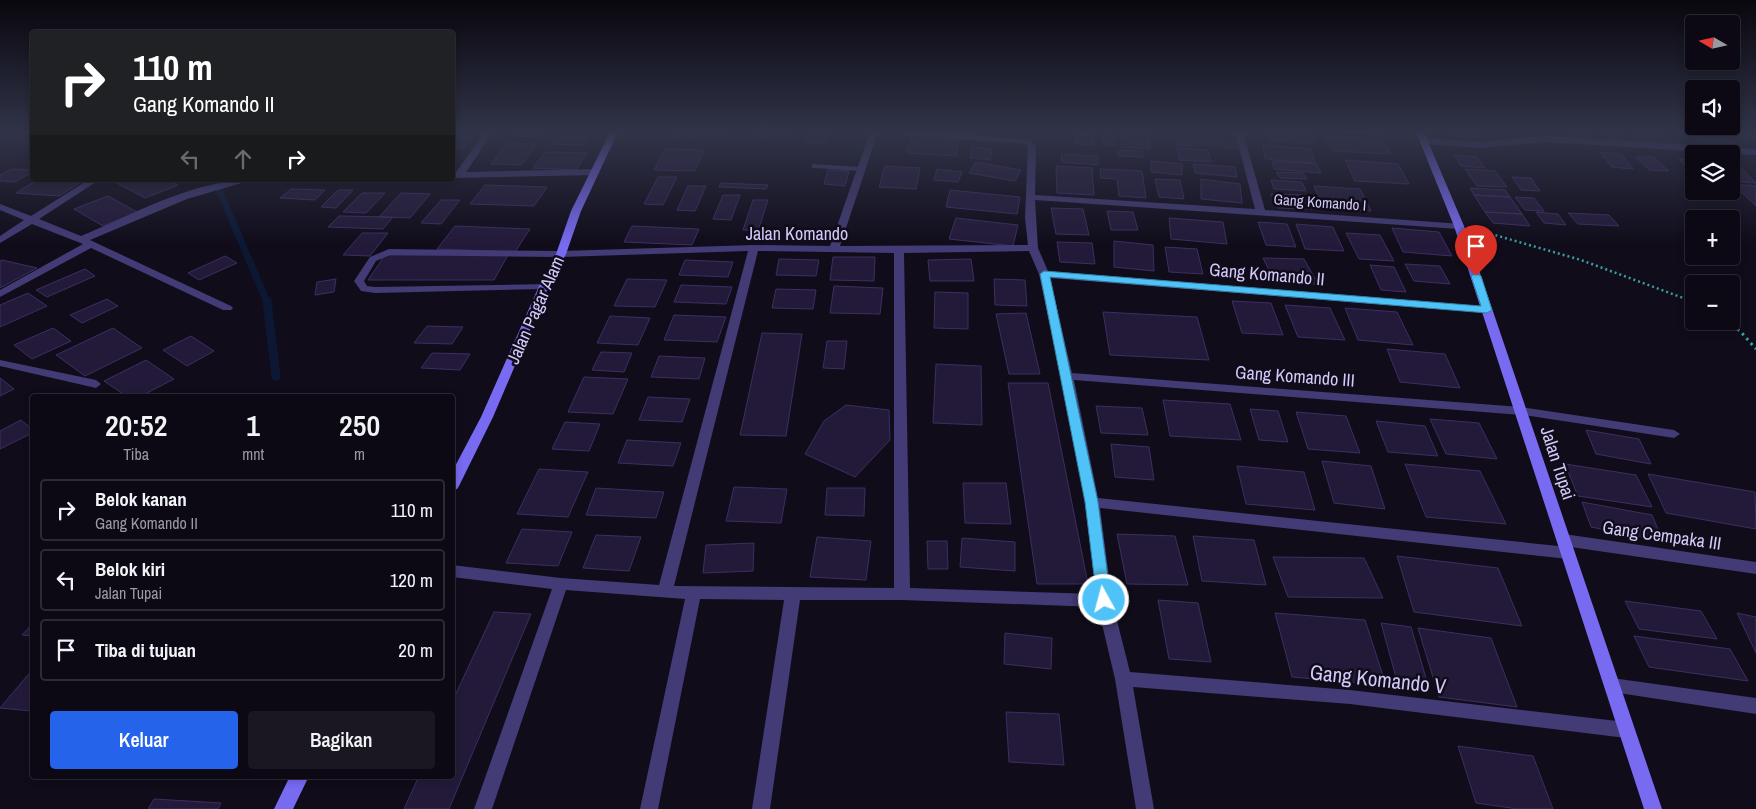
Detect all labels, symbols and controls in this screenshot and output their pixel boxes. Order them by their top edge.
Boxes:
north arrow [1685,15,1740,70]
map controls [1685,15,1740,330]
text: 110 m [133,44,213,91]
icon: right [50,50,115,115]
button: sound [1685,80,1740,135]
text: Gang Komando II [133,89,274,119]
icon: left [176,145,204,173]
icon: ahead [229,145,257,173]
icon: right [282,145,310,173]
button: layers [1685,145,1740,200]
street label: Gang Komando I [1273,188,1367,216]
button: + [1685,210,1740,265]
street label: Jalan Komando [746,221,848,246]
pin [1455,225,1497,276]
icon: arrive [1462,232,1490,260]
street label: Jalan Pagar Alam [500,252,570,368]
street label: Gang Komando II [1208,257,1326,291]
button: − [1685,275,1740,330]
street label: Gang Komando III [1234,359,1356,393]
text: 20:52 [105,405,167,445]
text: 1 [246,405,260,445]
text: 250 [339,405,380,445]
street label: Jalan Tupai [1534,423,1582,503]
text: Tiba [123,443,149,465]
text: mnt [242,443,264,465]
text: m [354,443,365,465]
text: Belok kanan [95,486,187,512]
icon: right [52,496,80,524]
text: 110 m [391,497,433,523]
text: Gang Komando II [95,512,198,534]
street label: Gang Cempaka III [1601,514,1723,556]
text: Belok kiri [95,556,165,582]
icon: left [52,566,80,594]
text: 120 m [390,567,433,593]
position arrow [1077,573,1129,625]
text: Jalan Tupai [95,582,162,604]
icon: arrive [52,636,80,664]
text: Tiba di tujuan [95,637,196,663]
text: 20 m [398,637,433,663]
street label: Gang Komando V [1308,657,1448,701]
button: Keluar [50,711,238,769]
button: Bagikan [248,711,435,769]

